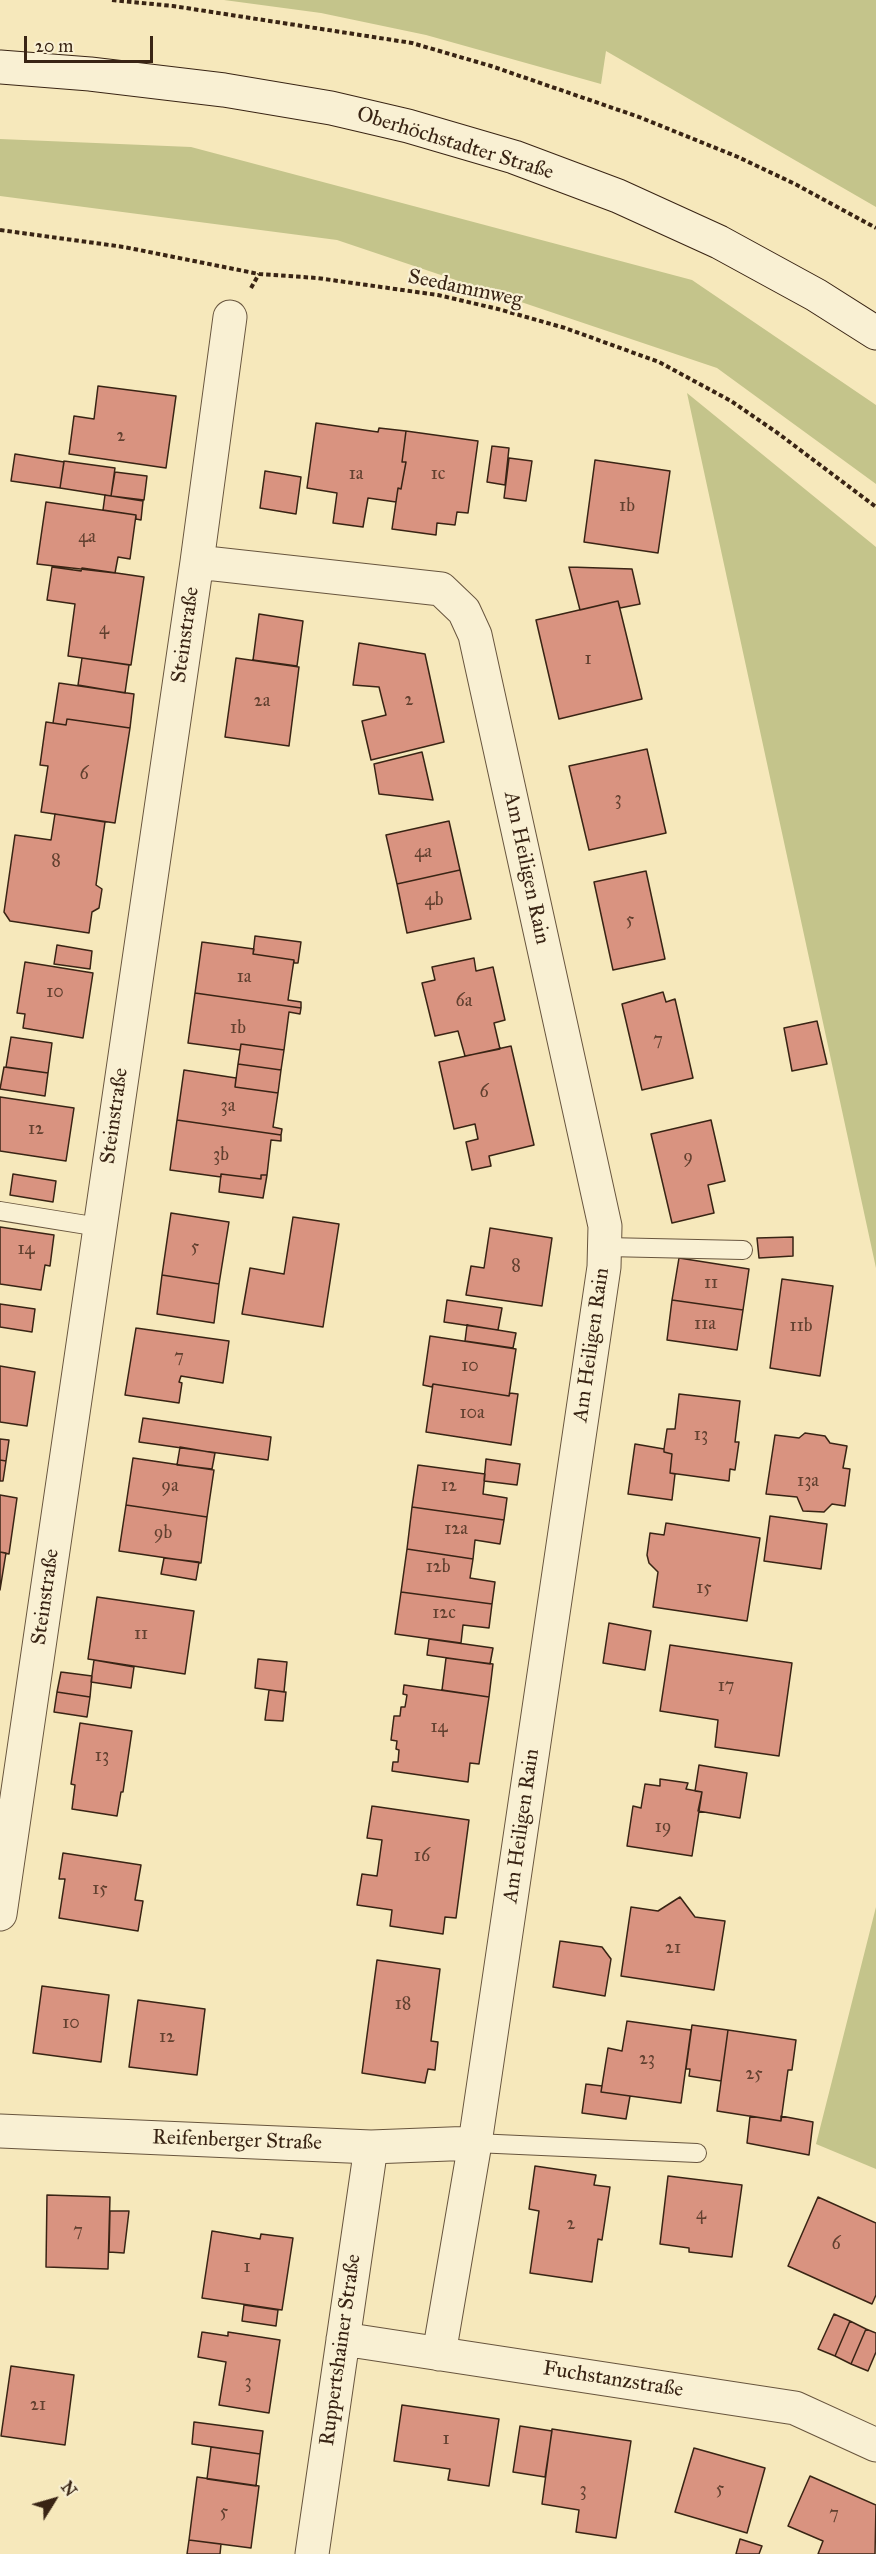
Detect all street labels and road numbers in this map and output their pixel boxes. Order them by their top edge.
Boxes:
street label: Oberhöchstadter Straße [354,102,556,186]
street label: Seedammweg [406,265,524,313]
street label: Steinstraße [167,585,205,685]
street label: Am Heiligen Rain [498,789,554,947]
street label: Steinstraße [96,1066,134,1166]
street label: Am Heiligen Rain [569,1266,615,1424]
street label: Steinstraße [27,1547,65,1647]
street label: Am Heiligen Rain [499,1747,545,1905]
street label: Reifenberger Straße [152,2125,322,2157]
street label: Ruppertshainer Straße [315,2253,367,2447]
street label: Fuchstanzstraße [541,2356,685,2404]

